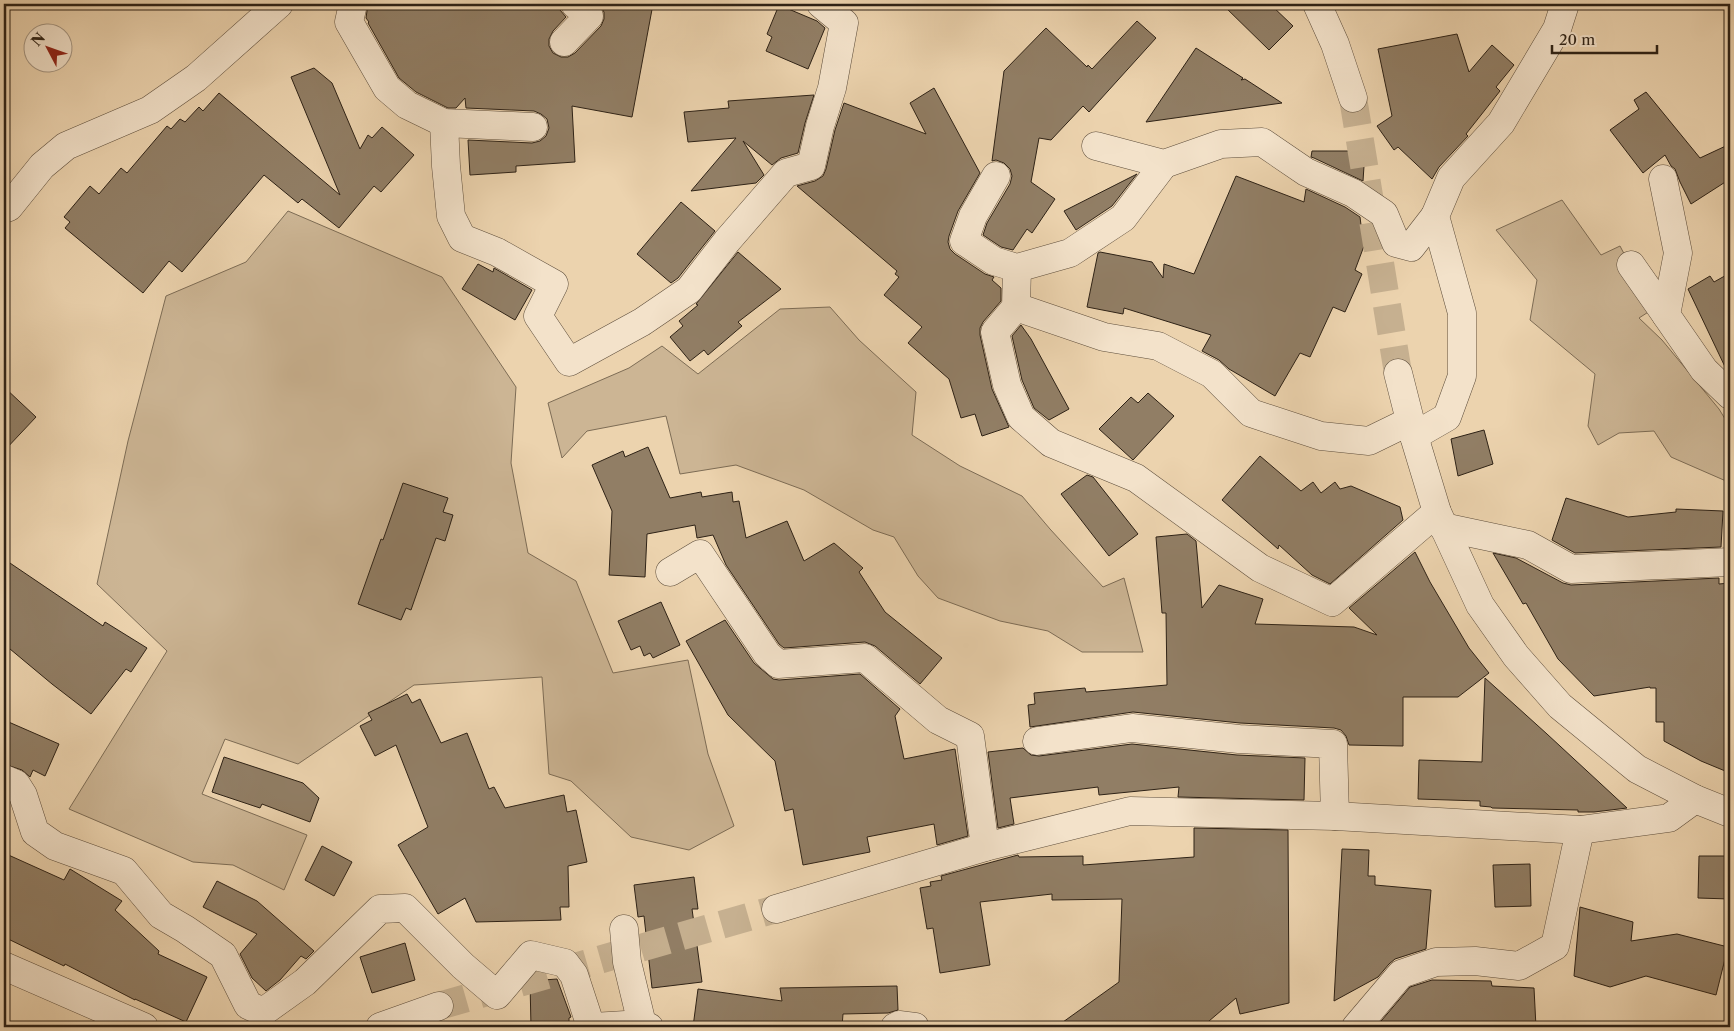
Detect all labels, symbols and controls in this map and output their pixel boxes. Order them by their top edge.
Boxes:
north arrow [22,22,72,72]
scale bar [1552,22,1656,54]
text: N [27,29,49,50]
text: 20 m [1559,30,1595,49]

